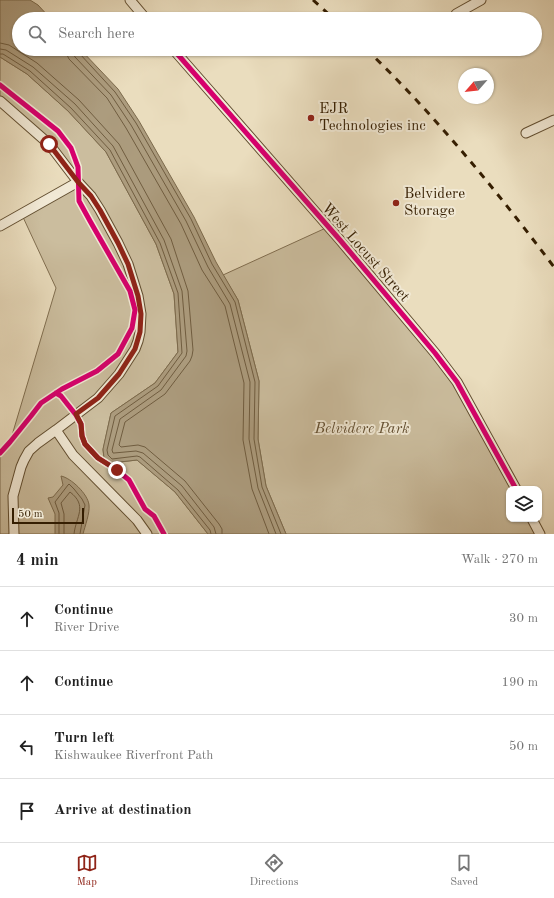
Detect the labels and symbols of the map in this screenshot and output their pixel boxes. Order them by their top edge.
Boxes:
north arrow [458,68,494,104]
place label: EJR Technologies inc [319,102,426,134]
marker: EJR Technologies inc [306,113,316,123]
route start [40,135,58,153]
place label: Belvidere Storage [404,187,465,219]
marker: Belvidere Storage [391,198,401,208]
street label: West Locust Street [318,201,412,305]
park label: Belvidere Park [314,422,409,437]
route end [108,461,126,479]
scale bar [12,506,84,525]

